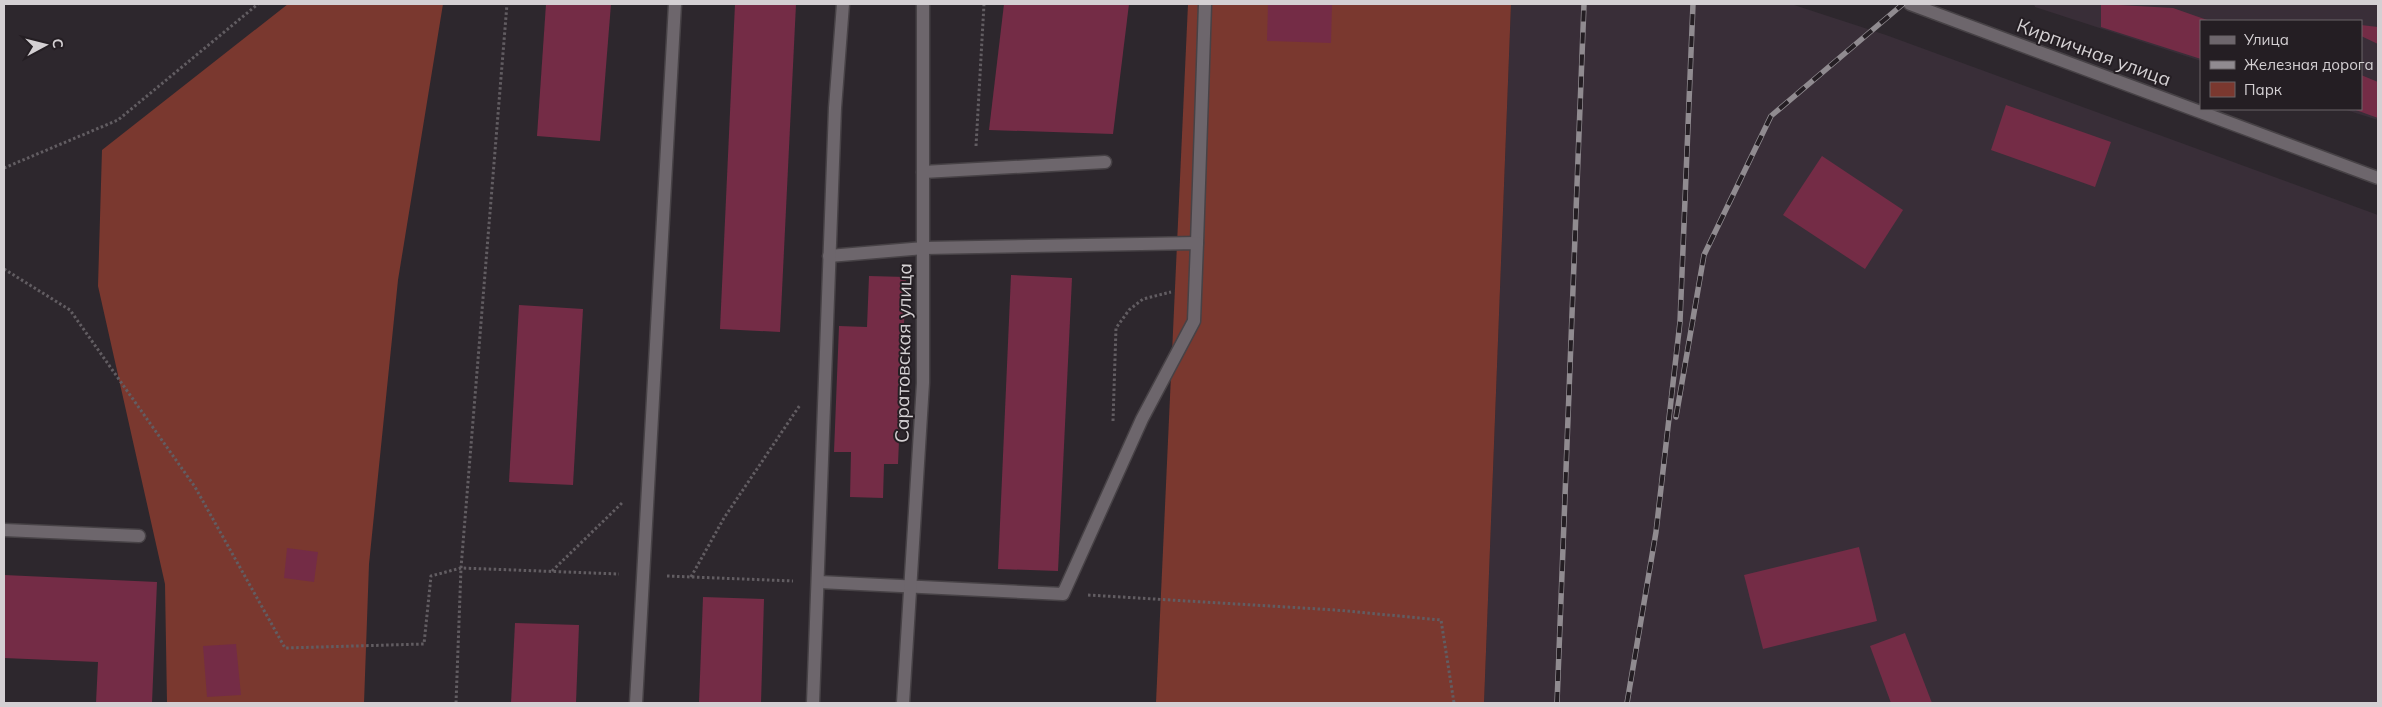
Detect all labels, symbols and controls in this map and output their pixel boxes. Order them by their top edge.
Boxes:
street label: Кирпичная улица [2014,13,2174,91]
north arrow [20,20,70,70]
legend [2200,20,2362,110]
text: Улица [2243,30,2289,49]
text: С [48,38,67,49]
text: Железная дорога [2244,55,2374,74]
text: Парк [2244,80,2283,99]
street label: Саратовская улица [889,263,917,443]

